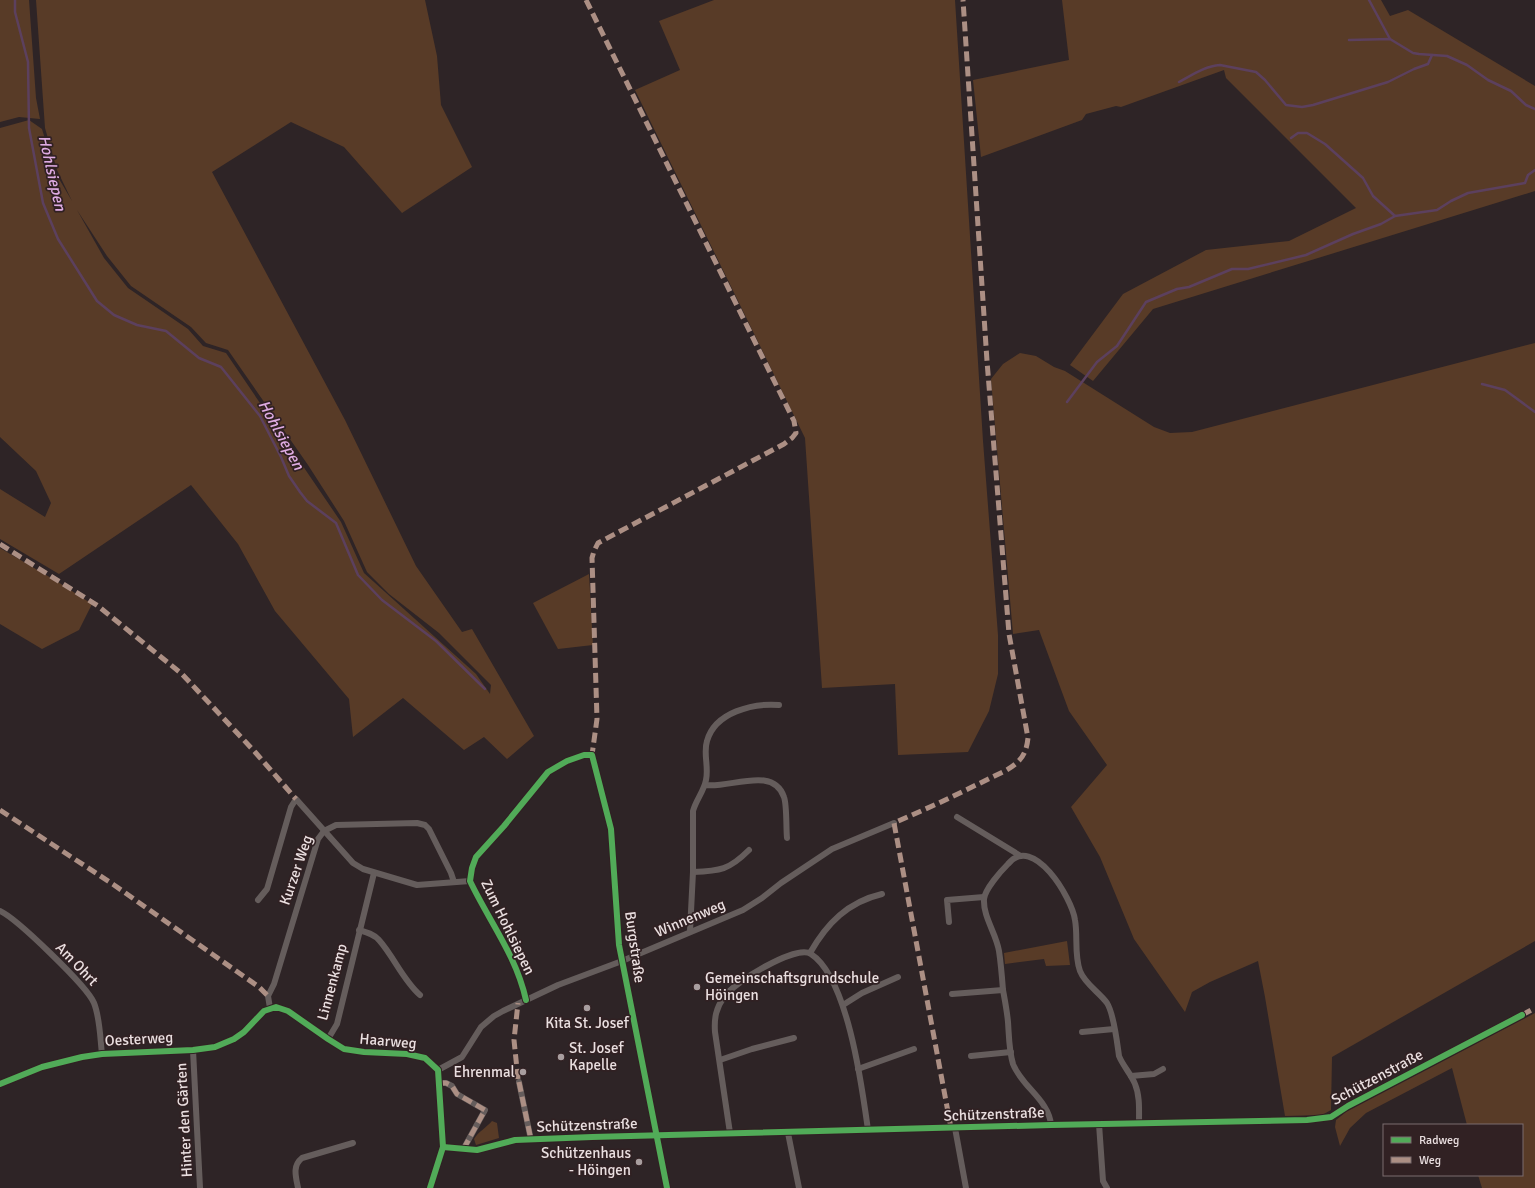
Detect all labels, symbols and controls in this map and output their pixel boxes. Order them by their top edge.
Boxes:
water label: Hohlsiepen [34,133,71,214]
water label: Hohlsiepen [254,396,309,475]
street label: Kurzer Weg [276,833,316,907]
street label: Zum Hohlsiepen [477,876,539,978]
street label: Winnenweg [652,895,728,941]
street label: Burgstraße [621,910,649,984]
street label: Am Ohrt [52,938,102,990]
street label: Linnenkamp [313,942,351,1022]
place label: Gemeinschaftsgrundschule Höingen [705,969,879,1004]
marker: Gemeinschaftsgrundschule Höingen [692,982,702,992]
marker: Kita St. Josef [582,1003,592,1013]
place label: Kita St. Josef [545,1014,630,1032]
street label: Oesterweg [104,1028,174,1050]
street label: Haarweg [359,1030,417,1052]
place label: St. Josef Kapelle [569,1039,624,1074]
street label: Schützenstraße [1328,1045,1426,1109]
marker: St. Josef Kapelle [556,1052,566,1062]
street label: Hinter den Gärten [172,1062,196,1178]
place label: Ehrenmal [453,1063,515,1081]
marker: Ehrenmal [518,1067,528,1077]
street label: Schützenstraße [943,1103,1045,1125]
street label: Schützenstraße [536,1114,638,1136]
legend [1383,1124,1523,1176]
text: Radweg [1419,1133,1459,1148]
place label: Schützenhaus - Höingen [541,1144,631,1179]
text: Weg [1419,1153,1441,1168]
marker: Schützenhaus - Höingen [634,1157,644,1167]

